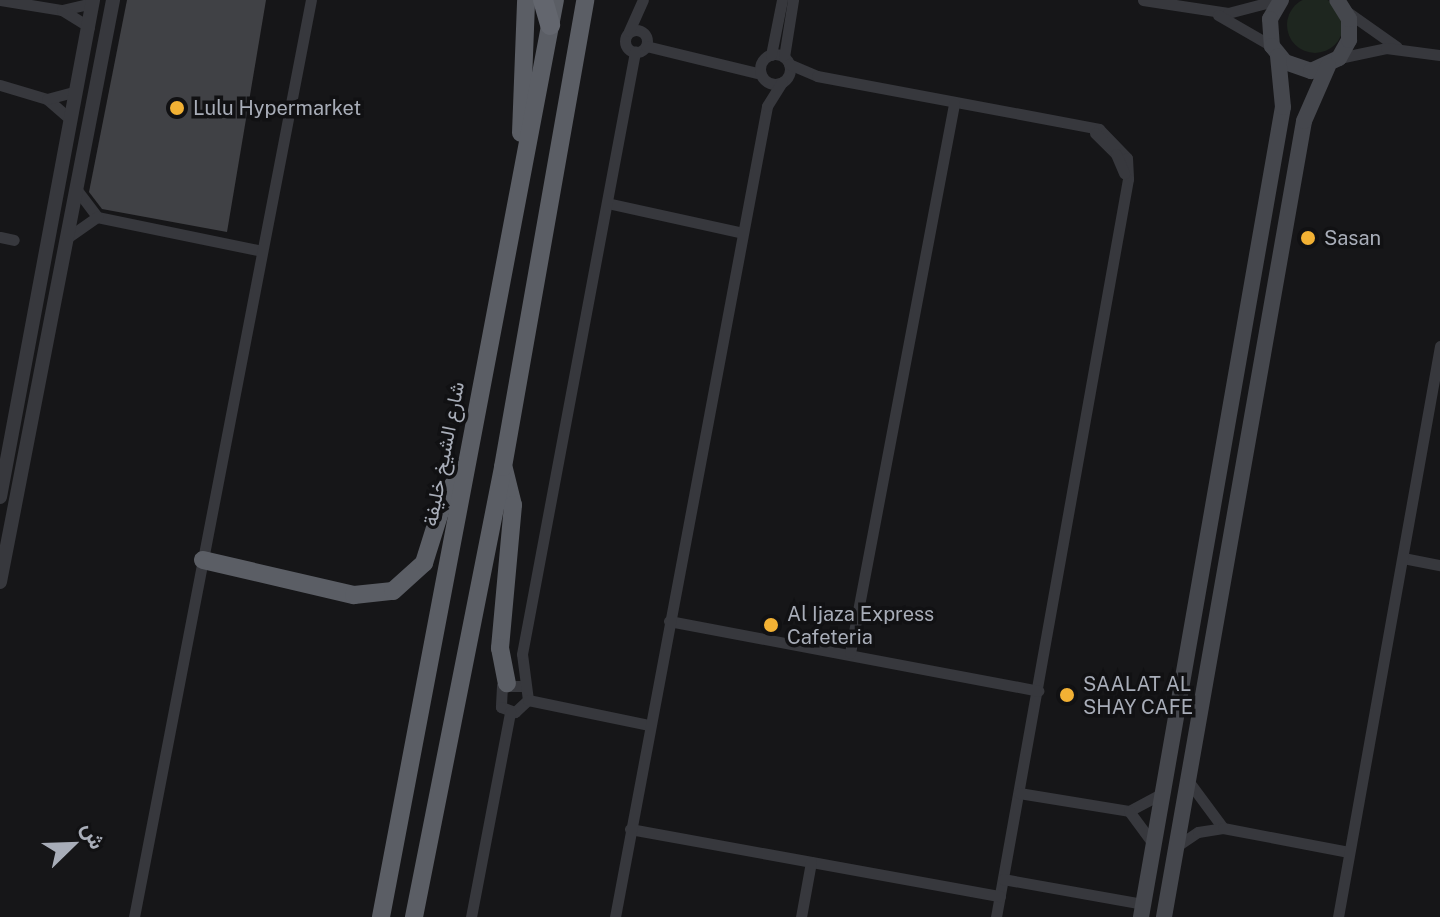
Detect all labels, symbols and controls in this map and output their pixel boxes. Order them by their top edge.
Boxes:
place label: Lulu Hypermarket [193,96,361,120]
marker: Lulu Hypermarket [168,99,186,117]
place label: Sasan [1324,226,1381,250]
marker: Sasan [1299,229,1317,247]
street label: شارع الشيخ خليفة [418,380,470,528]
place label: Al Ijaza Express Cafeteria [787,602,934,649]
marker: Al Ijaza Express Cafeteria [762,616,780,634]
place label: SAALAT AL SHAY CAFE [1083,672,1193,719]
marker: SAALAT AL SHAY CAFE [1058,686,1076,704]
north arrow [32,805,112,885]
text: ش [77,818,111,853]

